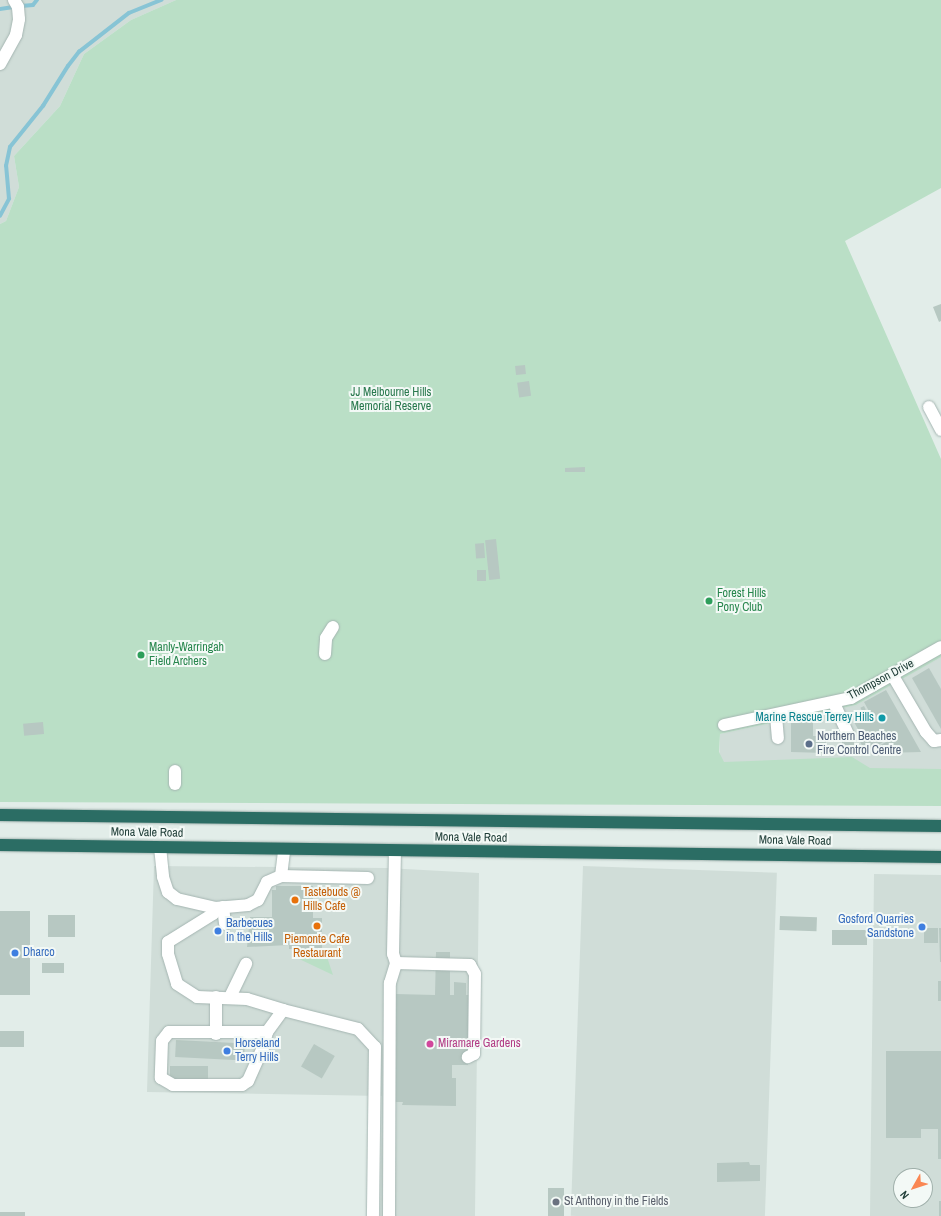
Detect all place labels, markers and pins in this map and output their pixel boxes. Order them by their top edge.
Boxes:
place label: Forest Hills Pony Club [717,587,766,615]
marker: Forest Hills Pony Club [704,596,714,606]
place label: Manly-Warringah Field Archers [149,641,224,669]
marker: Manly-Warringah Field Archers [136,650,146,660]
place label: Marine Rescue Terrey Hills [755,711,874,725]
marker: Marine Rescue Terrey Hills [877,713,887,723]
place label: Northern Beaches Fire Control Centre [817,730,901,758]
marker: Northern Beaches Fire Control Centre [804,739,814,749]
place label: Tastebuds @ Hills Cafe [303,886,361,914]
marker: Tastebuds @ Hills Cafe [290,895,300,905]
place label: Gosford Quarries Sandstone [838,913,914,941]
place label: Barbecues in the Hills [226,917,273,945]
marker: Piemonte Cafe Restaurant [312,921,322,931]
marker: Gosford Quarries Sandstone [917,922,927,932]
marker: Barbecues in the Hills [213,926,223,936]
place label: Piemonte Cafe Restaurant [284,933,350,961]
place label: Dharco [23,946,55,960]
marker: Dharco [10,948,20,958]
place label: Horseland Terry Hills [235,1037,280,1065]
place label: Miramare Gardens [438,1037,521,1051]
marker: Miramare Gardens [425,1039,435,1049]
marker: Horseland Terry Hills [222,1046,232,1056]
place label: St Anthony in the Fields [564,1195,669,1209]
marker: St Anthony in the Fields [551,1197,561,1207]

